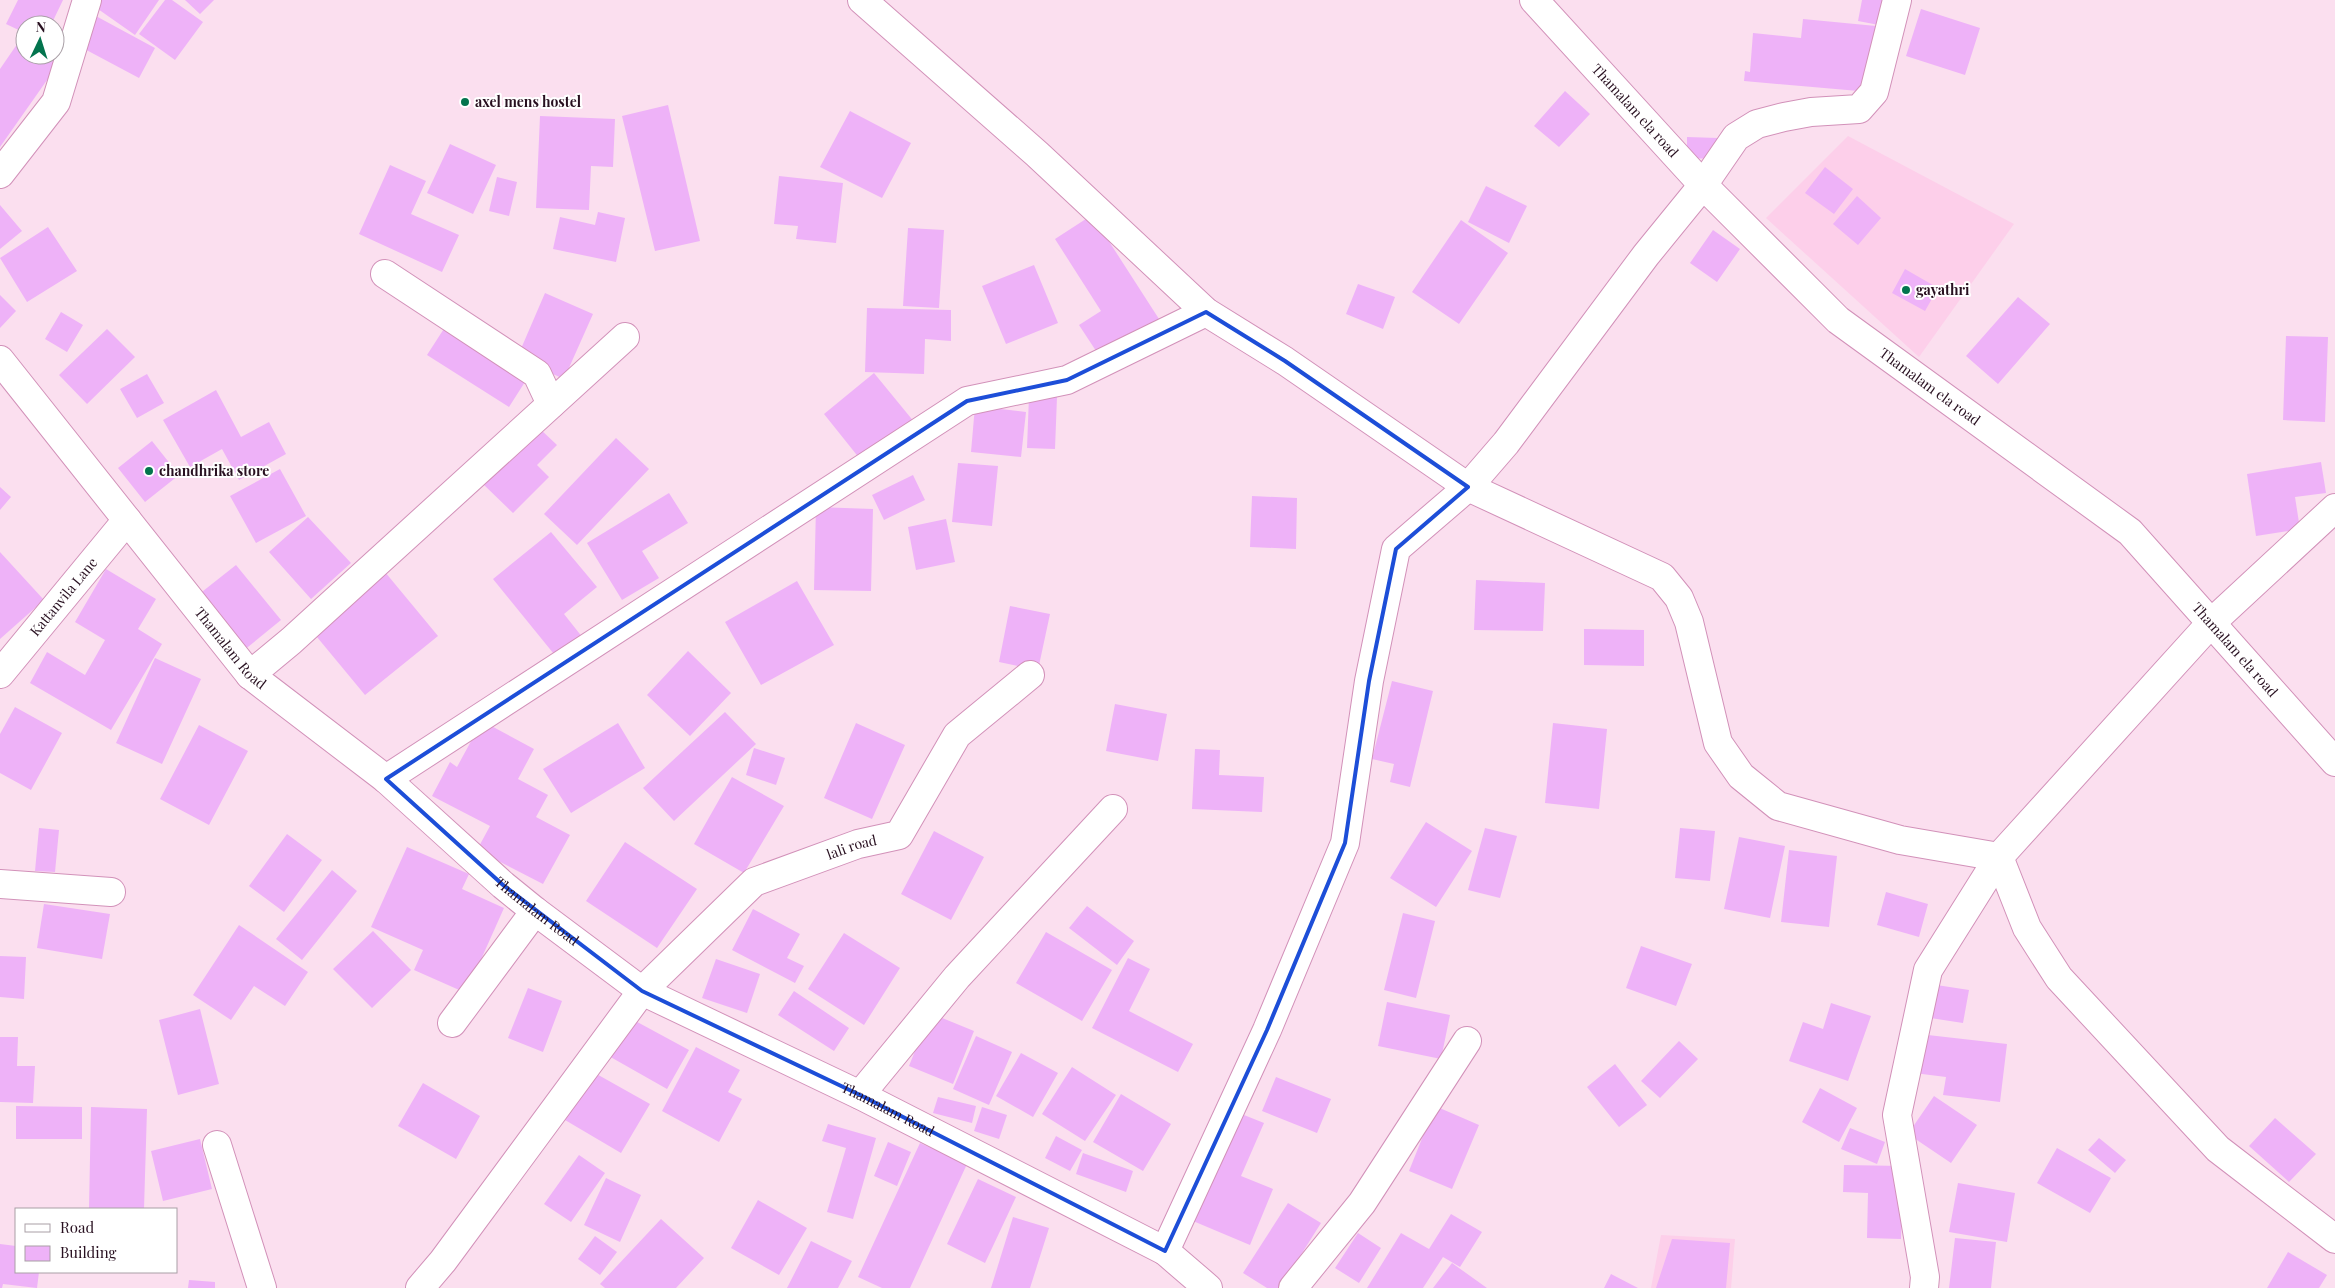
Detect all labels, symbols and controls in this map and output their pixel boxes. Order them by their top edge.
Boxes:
north arrow [15,15,65,65]
text: N [35,17,47,36]
street label: Thamalam ela road [1588,60,1683,161]
place label: axel mens hostel [475,92,582,111]
marker: axel mens hostel [459,96,471,108]
place label: gayathri [1916,280,1970,299]
marker: gayathri [1900,284,1912,296]
street label: Thamalam ela road [1876,343,1984,429]
place label: chandhrika store [159,461,269,480]
marker: chandhrika store [143,465,155,477]
street label: Kattanvila Lane [25,553,101,640]
street label: Thamalam ela road [2188,598,2282,701]
street label: Thamalam Road [191,603,270,693]
street label: lali road [824,830,878,864]
street label: Thamalam Road [491,872,583,950]
street label: Thamalam Road [838,1078,938,1141]
legend [15,1208,178,1273]
text: Road [60,1217,94,1237]
text: Building [60,1242,117,1262]

